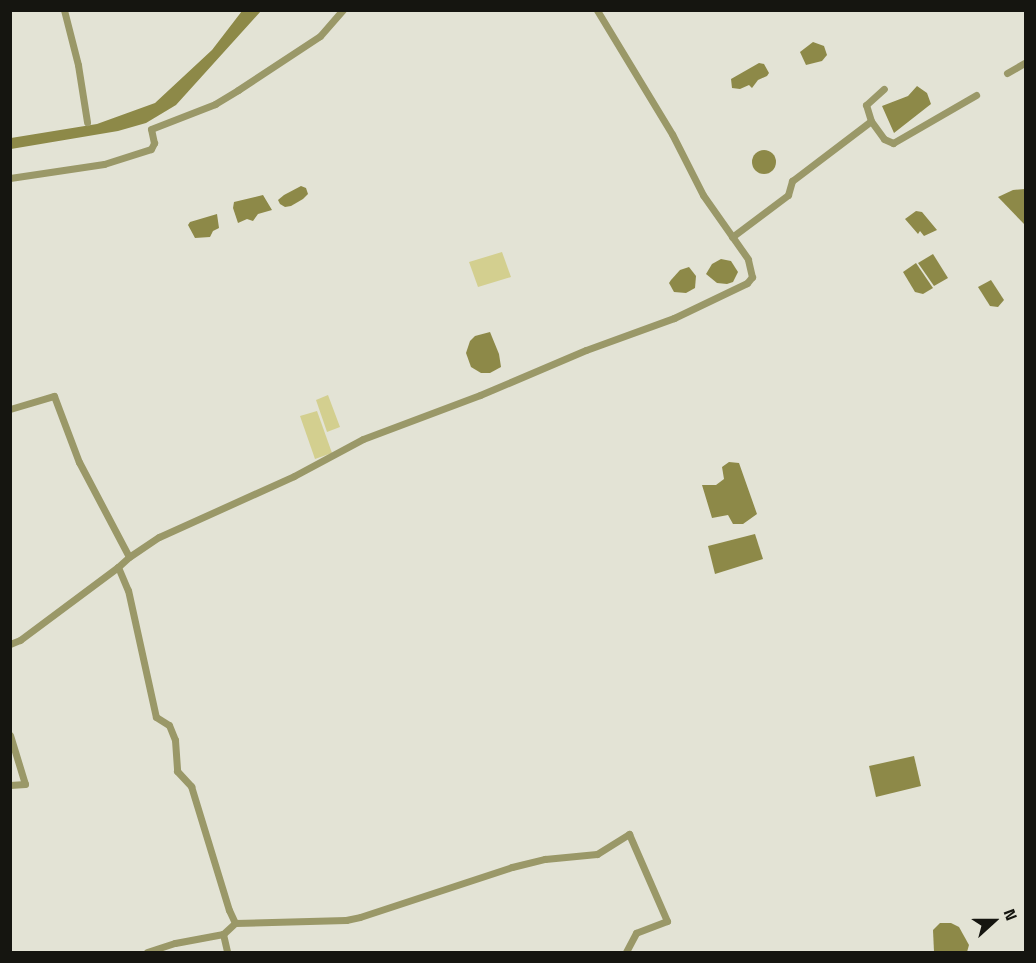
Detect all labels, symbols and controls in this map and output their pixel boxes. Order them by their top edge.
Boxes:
north arrow [964,891,1024,951]
text: N [998,905,1024,924]

